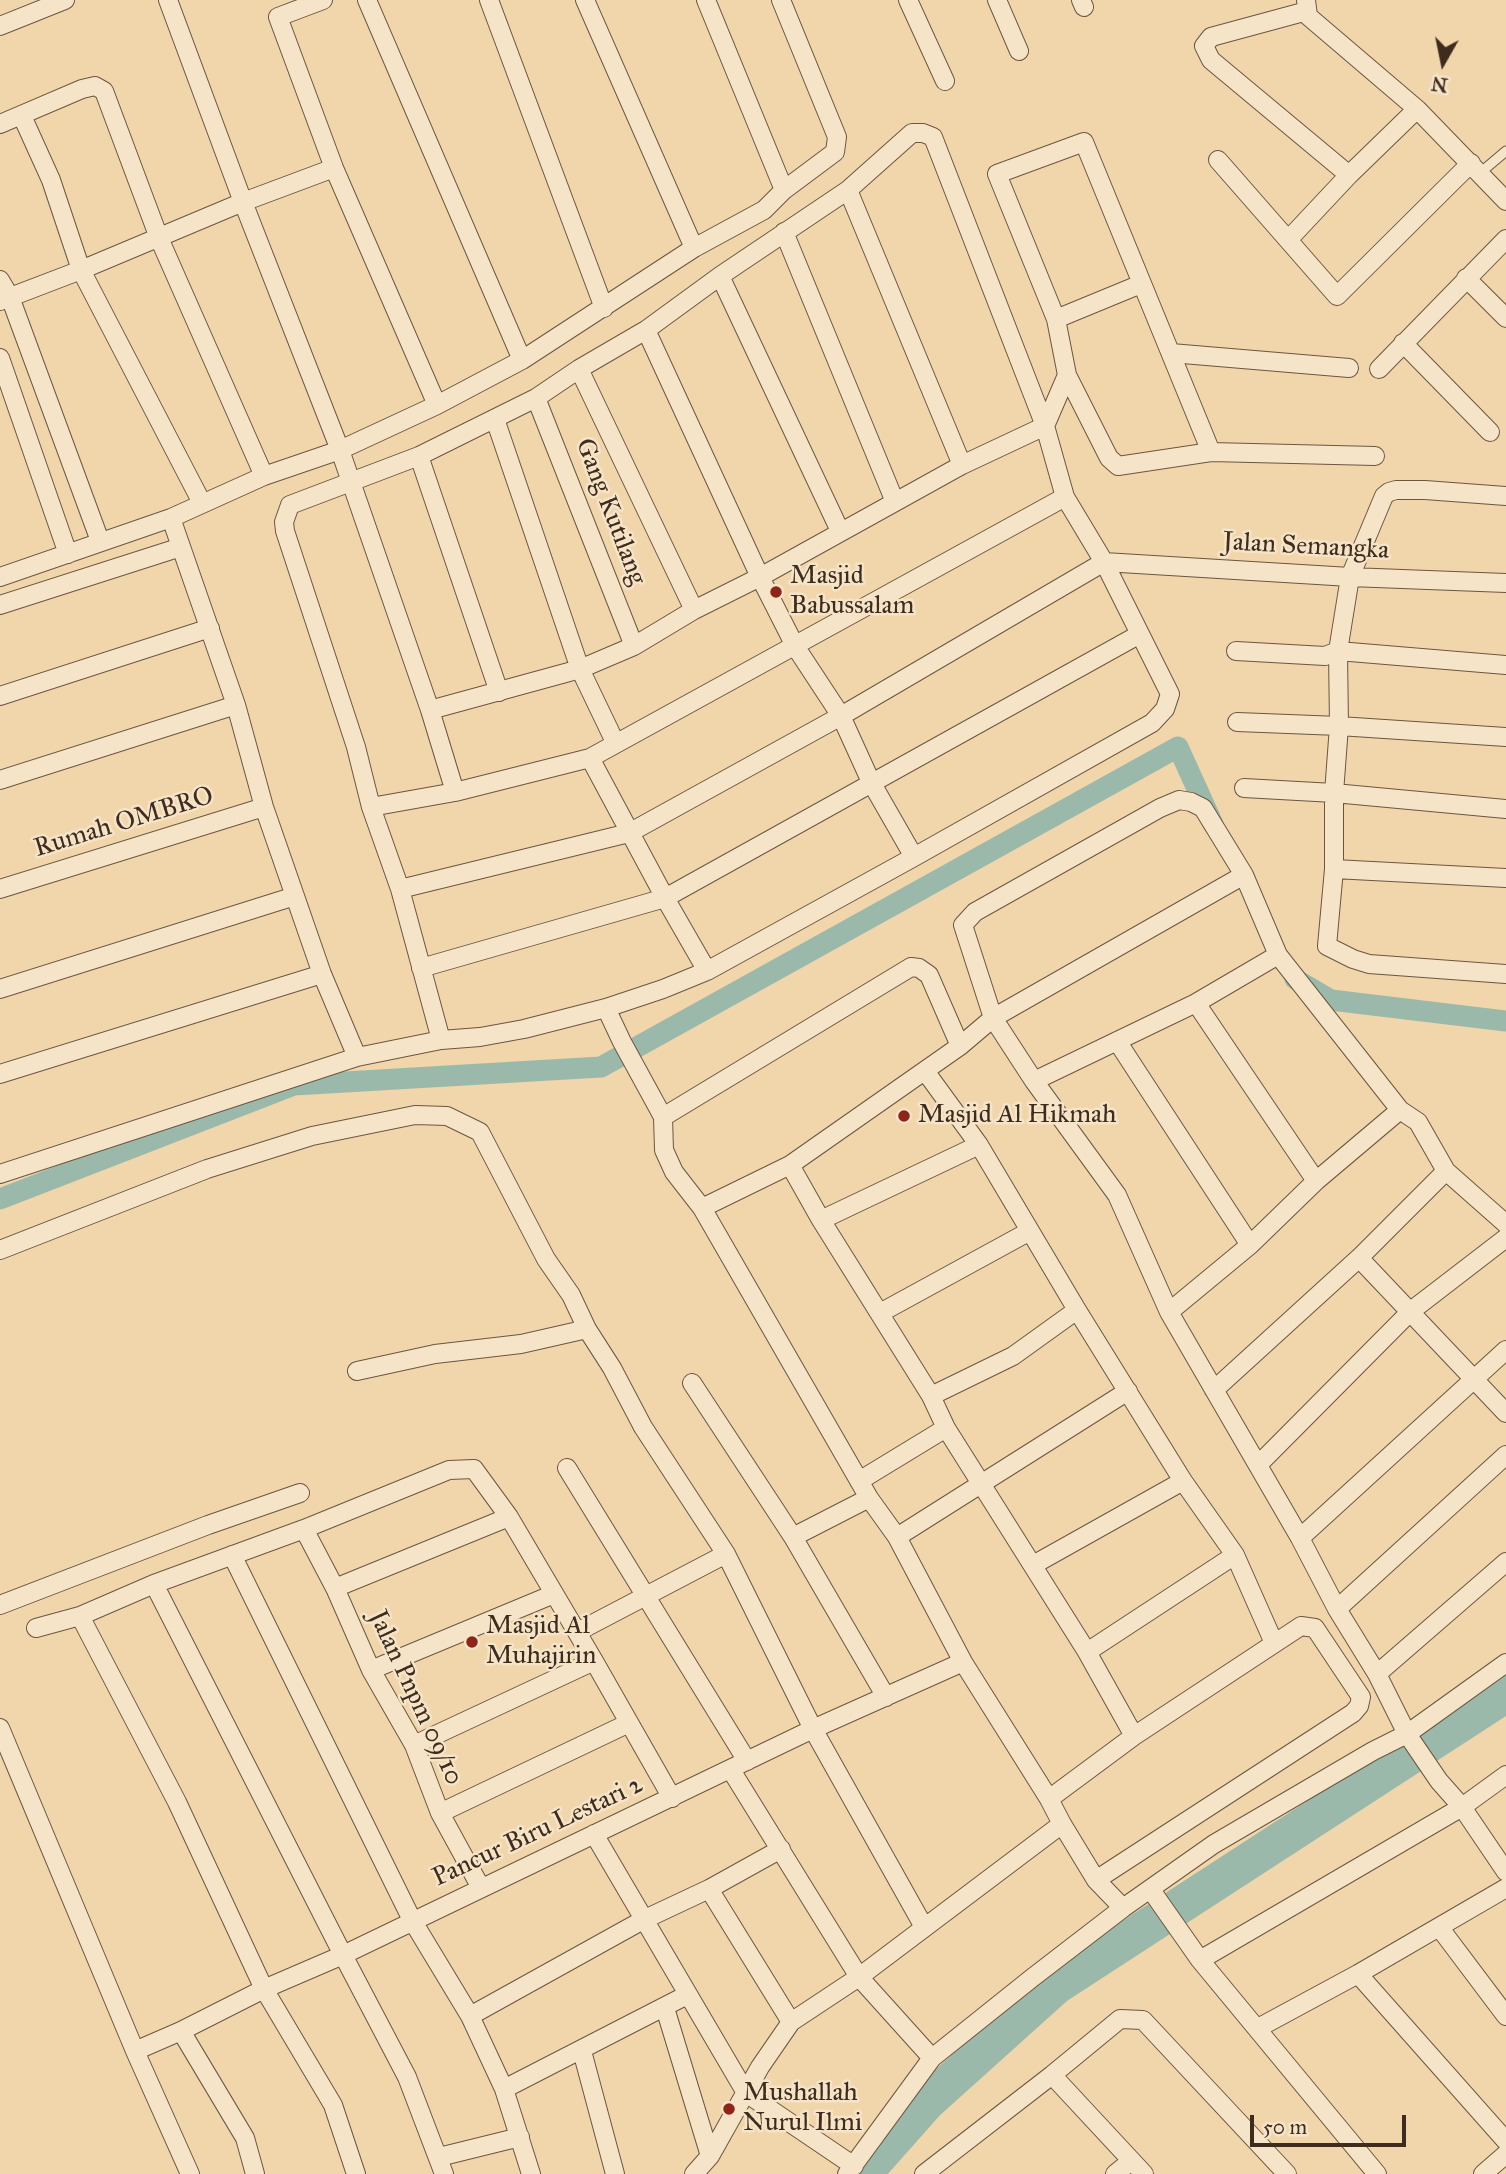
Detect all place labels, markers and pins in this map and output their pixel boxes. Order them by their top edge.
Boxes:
place label: Masjid Babussalam [790,561,914,622]
marker: Masjid Babussalam [768,584,784,600]
place label: Masjid Al Hikmah [918,1100,1116,1132]
marker: Masjid Al Hikmah [896,1108,912,1124]
place label: Masjid Al Muhajirin [486,1611,596,1672]
marker: Masjid Al Muhajirin [464,1634,480,1650]
place label: Mushallah Nurul Ilmi [743,2078,862,2140]
marker: Mushallah Nurul Ilmi [721,2101,737,2117]

